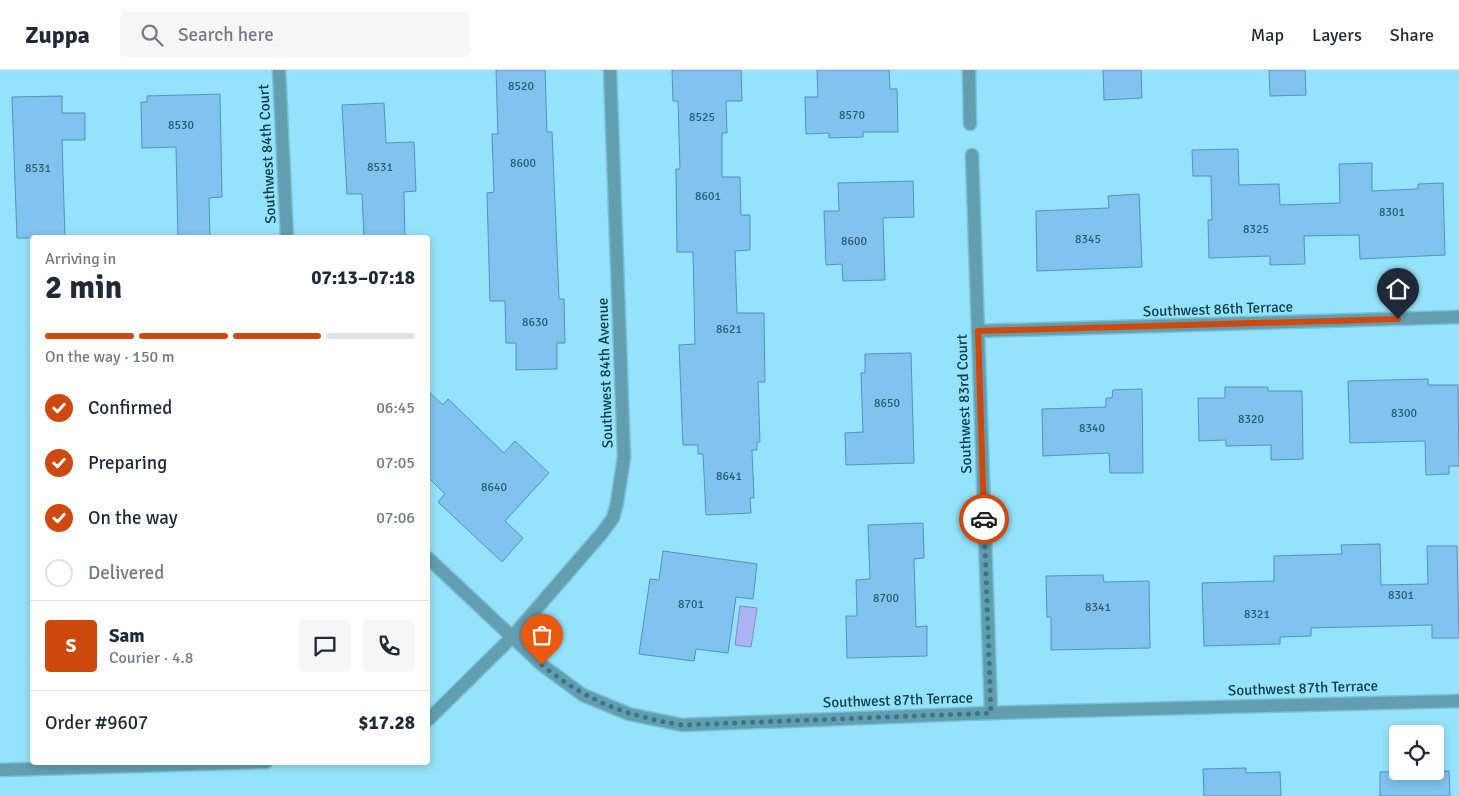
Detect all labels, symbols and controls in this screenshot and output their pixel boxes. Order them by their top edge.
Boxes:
search box [120,12,470,57]
text: Zuppa [25,20,90,50]
icon: search [138,21,166,49]
text: Search here [178,23,274,47]
text: Map [1251,24,1284,46]
text: Layers [1312,24,1362,46]
text: Share [1390,24,1434,46]
house number: 8520 [508,79,534,94]
street label: Southwest 84th Court [254,84,280,224]
house number: 8570 [839,108,865,123]
house number: 8525 [689,110,715,125]
house number: 8530 [168,118,194,133]
house number: 8600 [510,156,536,171]
house number: 8531 [367,160,393,175]
house number: 8531 [25,161,51,176]
house number: 8601 [695,189,721,204]
house number: 8301 [1379,205,1405,220]
house number: 8325 [1243,222,1269,237]
house number: 8345 [1075,232,1101,247]
house number: 8600 [841,234,867,249]
text: Arriving in [45,249,116,269]
text: 07:13–07:18 [311,266,415,290]
text: 2 min [45,268,122,307]
pin [1377,268,1419,319]
icon: home [1384,275,1412,303]
street label: Southwest 84th Avenue [593,297,617,449]
street label: Southwest 86th Terrace [1143,297,1293,321]
house number: 8630 [522,315,548,330]
house number: 8621 [716,322,742,337]
street label: Southwest 83rd Court [953,334,975,474]
text: On the way · 150 m [45,347,175,367]
icon: check [45,394,73,422]
text: Confirmed [88,396,172,420]
house number: 8650 [874,396,900,411]
text: 06:45 [376,398,415,418]
house number: 8300 [1391,406,1417,421]
house number: 8320 [1238,412,1264,427]
house number: 8340 [1079,421,1105,436]
icon: check [45,449,73,477]
text: Preparing [88,451,167,475]
text: 07:05 [376,453,415,473]
house number: 8641 [716,469,742,484]
house number: 8640 [481,480,507,495]
courier [959,494,1009,544]
icon: check [45,504,73,532]
icon: car [970,505,998,533]
text: On the way [88,506,178,530]
text: 07:06 [376,508,415,528]
text: Delivered [88,561,164,585]
house number: 8301 [1388,588,1414,603]
house number: 8700 [873,591,899,606]
house number: 8701 [678,597,704,612]
house number: 8341 [1085,600,1111,615]
house number: 8321 [1244,607,1270,622]
pin [521,614,563,665]
button: chat [299,620,351,672]
button: phone [363,620,415,672]
icon: bag [528,621,556,649]
text: Sam [109,624,145,648]
text: S [66,634,76,658]
text: Courier · 4.8 [109,648,193,668]
street label: Southwest 87th Terrace [1228,676,1378,700]
street label: Southwest 87th Terrace [823,688,973,712]
text: Order #9607 [45,711,148,735]
text: $17.28 [358,711,415,735]
map controls [1389,725,1444,780]
button: locate [1389,725,1444,780]

